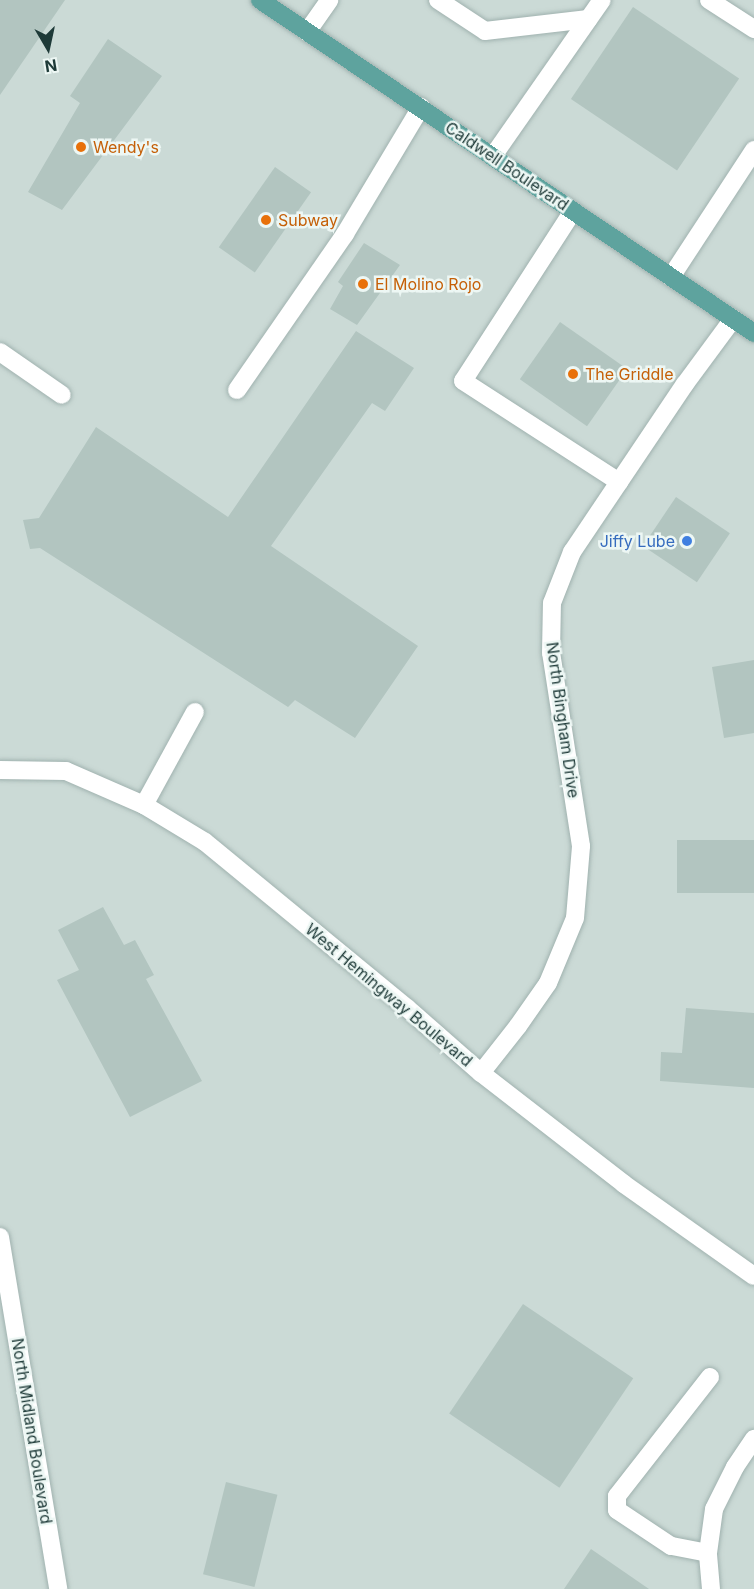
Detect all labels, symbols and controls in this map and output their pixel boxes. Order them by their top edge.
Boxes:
north arrow [18,18,78,78]
text: N [43,55,58,77]
street label: Caldwell Boulevard [442,118,572,214]
place label: Wendy's [93,137,159,157]
marker: Wendy's [74,140,88,154]
place label: Subway [278,210,338,230]
marker: Subway [259,213,273,227]
place label: El Molino Rojo [375,274,481,294]
marker: El Molino Rojo [356,277,370,291]
place label: The Griddle [585,364,674,384]
marker: The Griddle [566,367,580,381]
place label: Jiffy Lube [600,531,675,551]
marker: Jiffy Lube [680,534,694,548]
street label: North Bingham Drive [543,641,583,799]
street label: West Hemingway Boulevard [302,919,476,1071]
street label: North Midland Boulevard [8,1337,56,1525]

